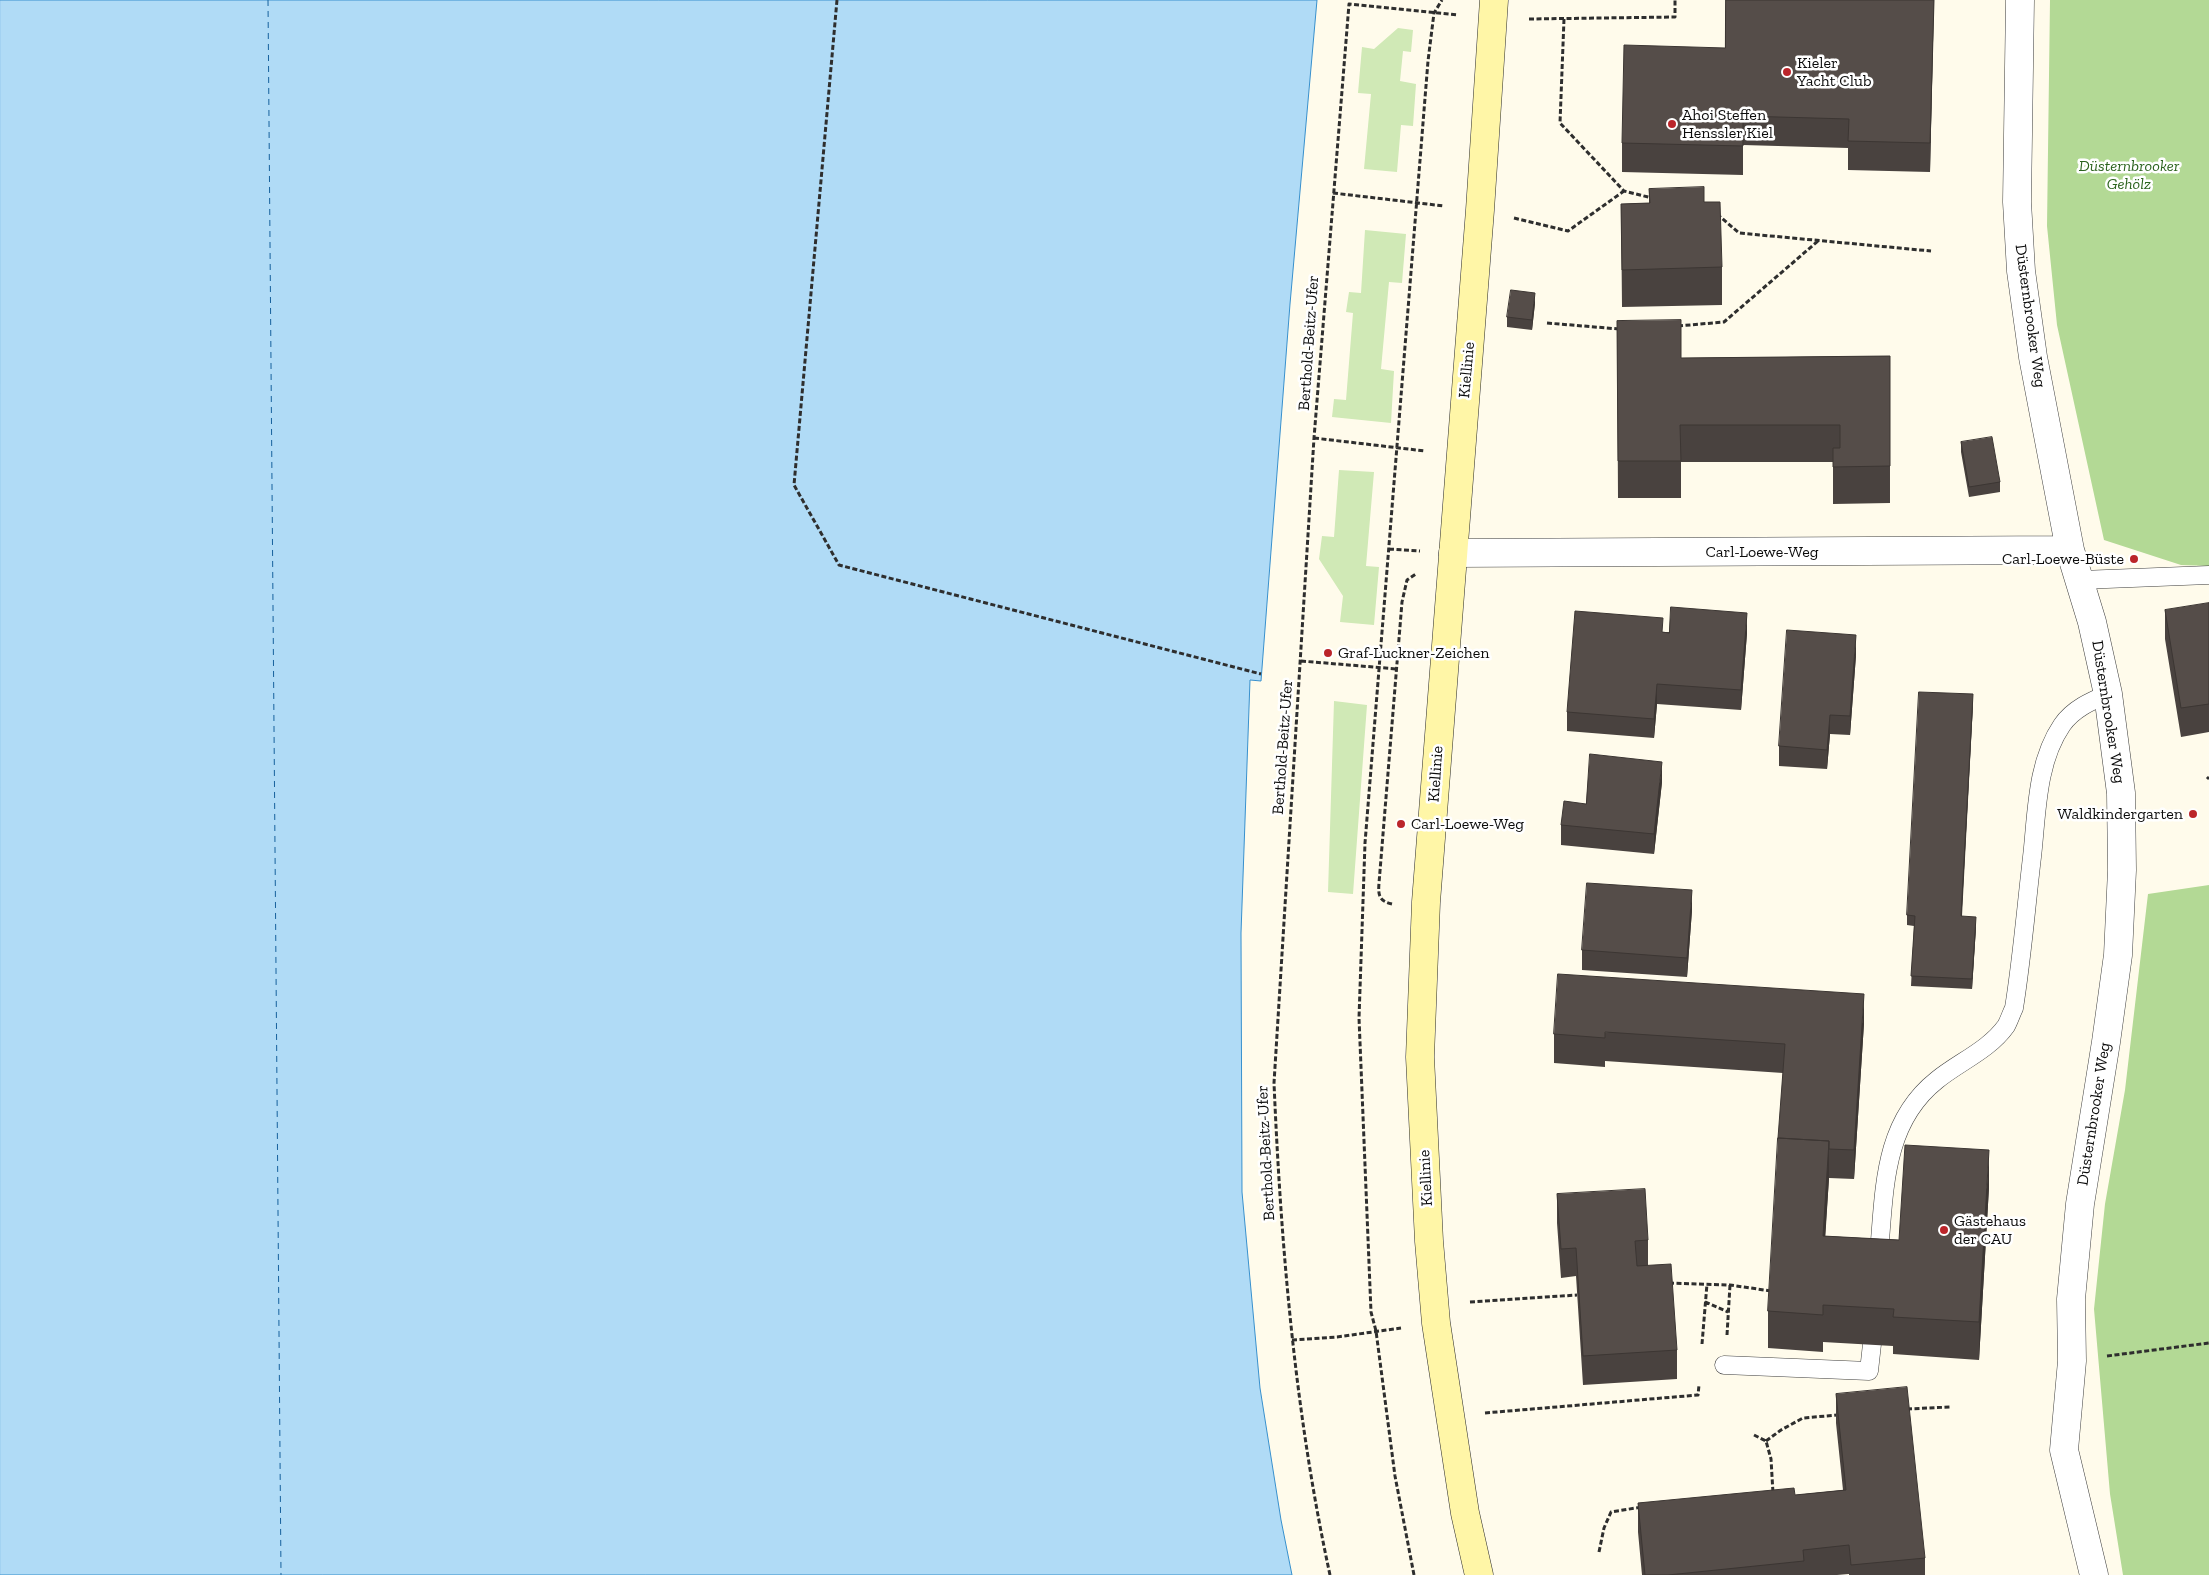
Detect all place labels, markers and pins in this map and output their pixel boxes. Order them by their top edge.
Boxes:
place label: Kieler Yacht Club [1797,53,1871,91]
marker: Kieler Yacht Club [1781,66,1793,78]
place label: Ahoi Steffen Henssler Kiel [1682,105,1773,143]
marker: Ahoi Steffen Henssler Kiel [1666,118,1678,130]
place label: Carl-Loewe-Büste [2002,549,2124,569]
marker: Carl-Loewe-Büste [2128,553,2140,565]
place label: Graf-Luckner-Zeichen [1338,643,1489,663]
marker: Graf-Luckner-Zeichen [1322,647,1334,659]
place label: Waldkindergarten [2057,804,2183,824]
marker: Waldkindergarten [2187,808,2199,820]
place label: Carl-Loewe-Weg [1411,814,1524,834]
marker: Carl-Loewe-Weg [1395,818,1407,830]
place label: Gästehaus der CAU [1954,1211,2026,1249]
marker: Gästehaus der CAU [1938,1224,1950,1236]

